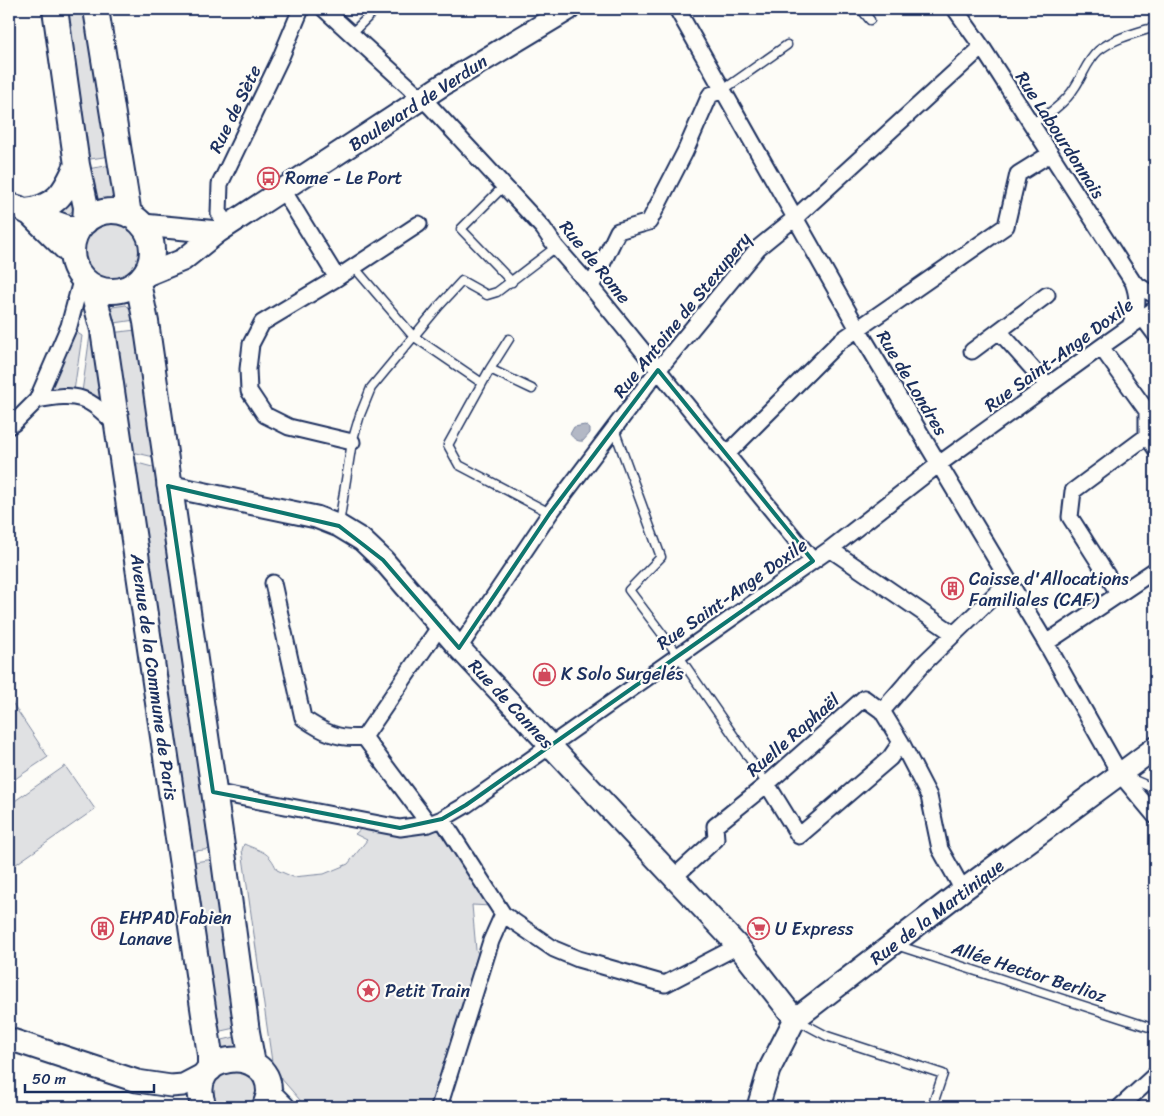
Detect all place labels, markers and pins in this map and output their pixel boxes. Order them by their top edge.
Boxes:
place label: Rome - Le Port [285,162,403,194]
bus stop icon: Rome - Le Port [257,166,281,190]
place label: Caisse d'Allocations Familiales (CAF) [969,563,1129,616]
building icon: Caisse d'Allocations Familiales (CAF) [941,577,965,601]
place label: K Solo Surgelés [561,658,684,690]
shop icon: K Solo Surgelés [533,662,557,686]
place label: EHPAD Fabien Lanave [119,902,232,955]
place label: U Express [775,913,854,945]
building icon: EHPAD Fabien Lanave [91,916,115,940]
supermarket icon: U Express [747,917,771,941]
place label: Petit Train [385,975,470,1007]
place icon: Petit Train [357,979,381,1003]

